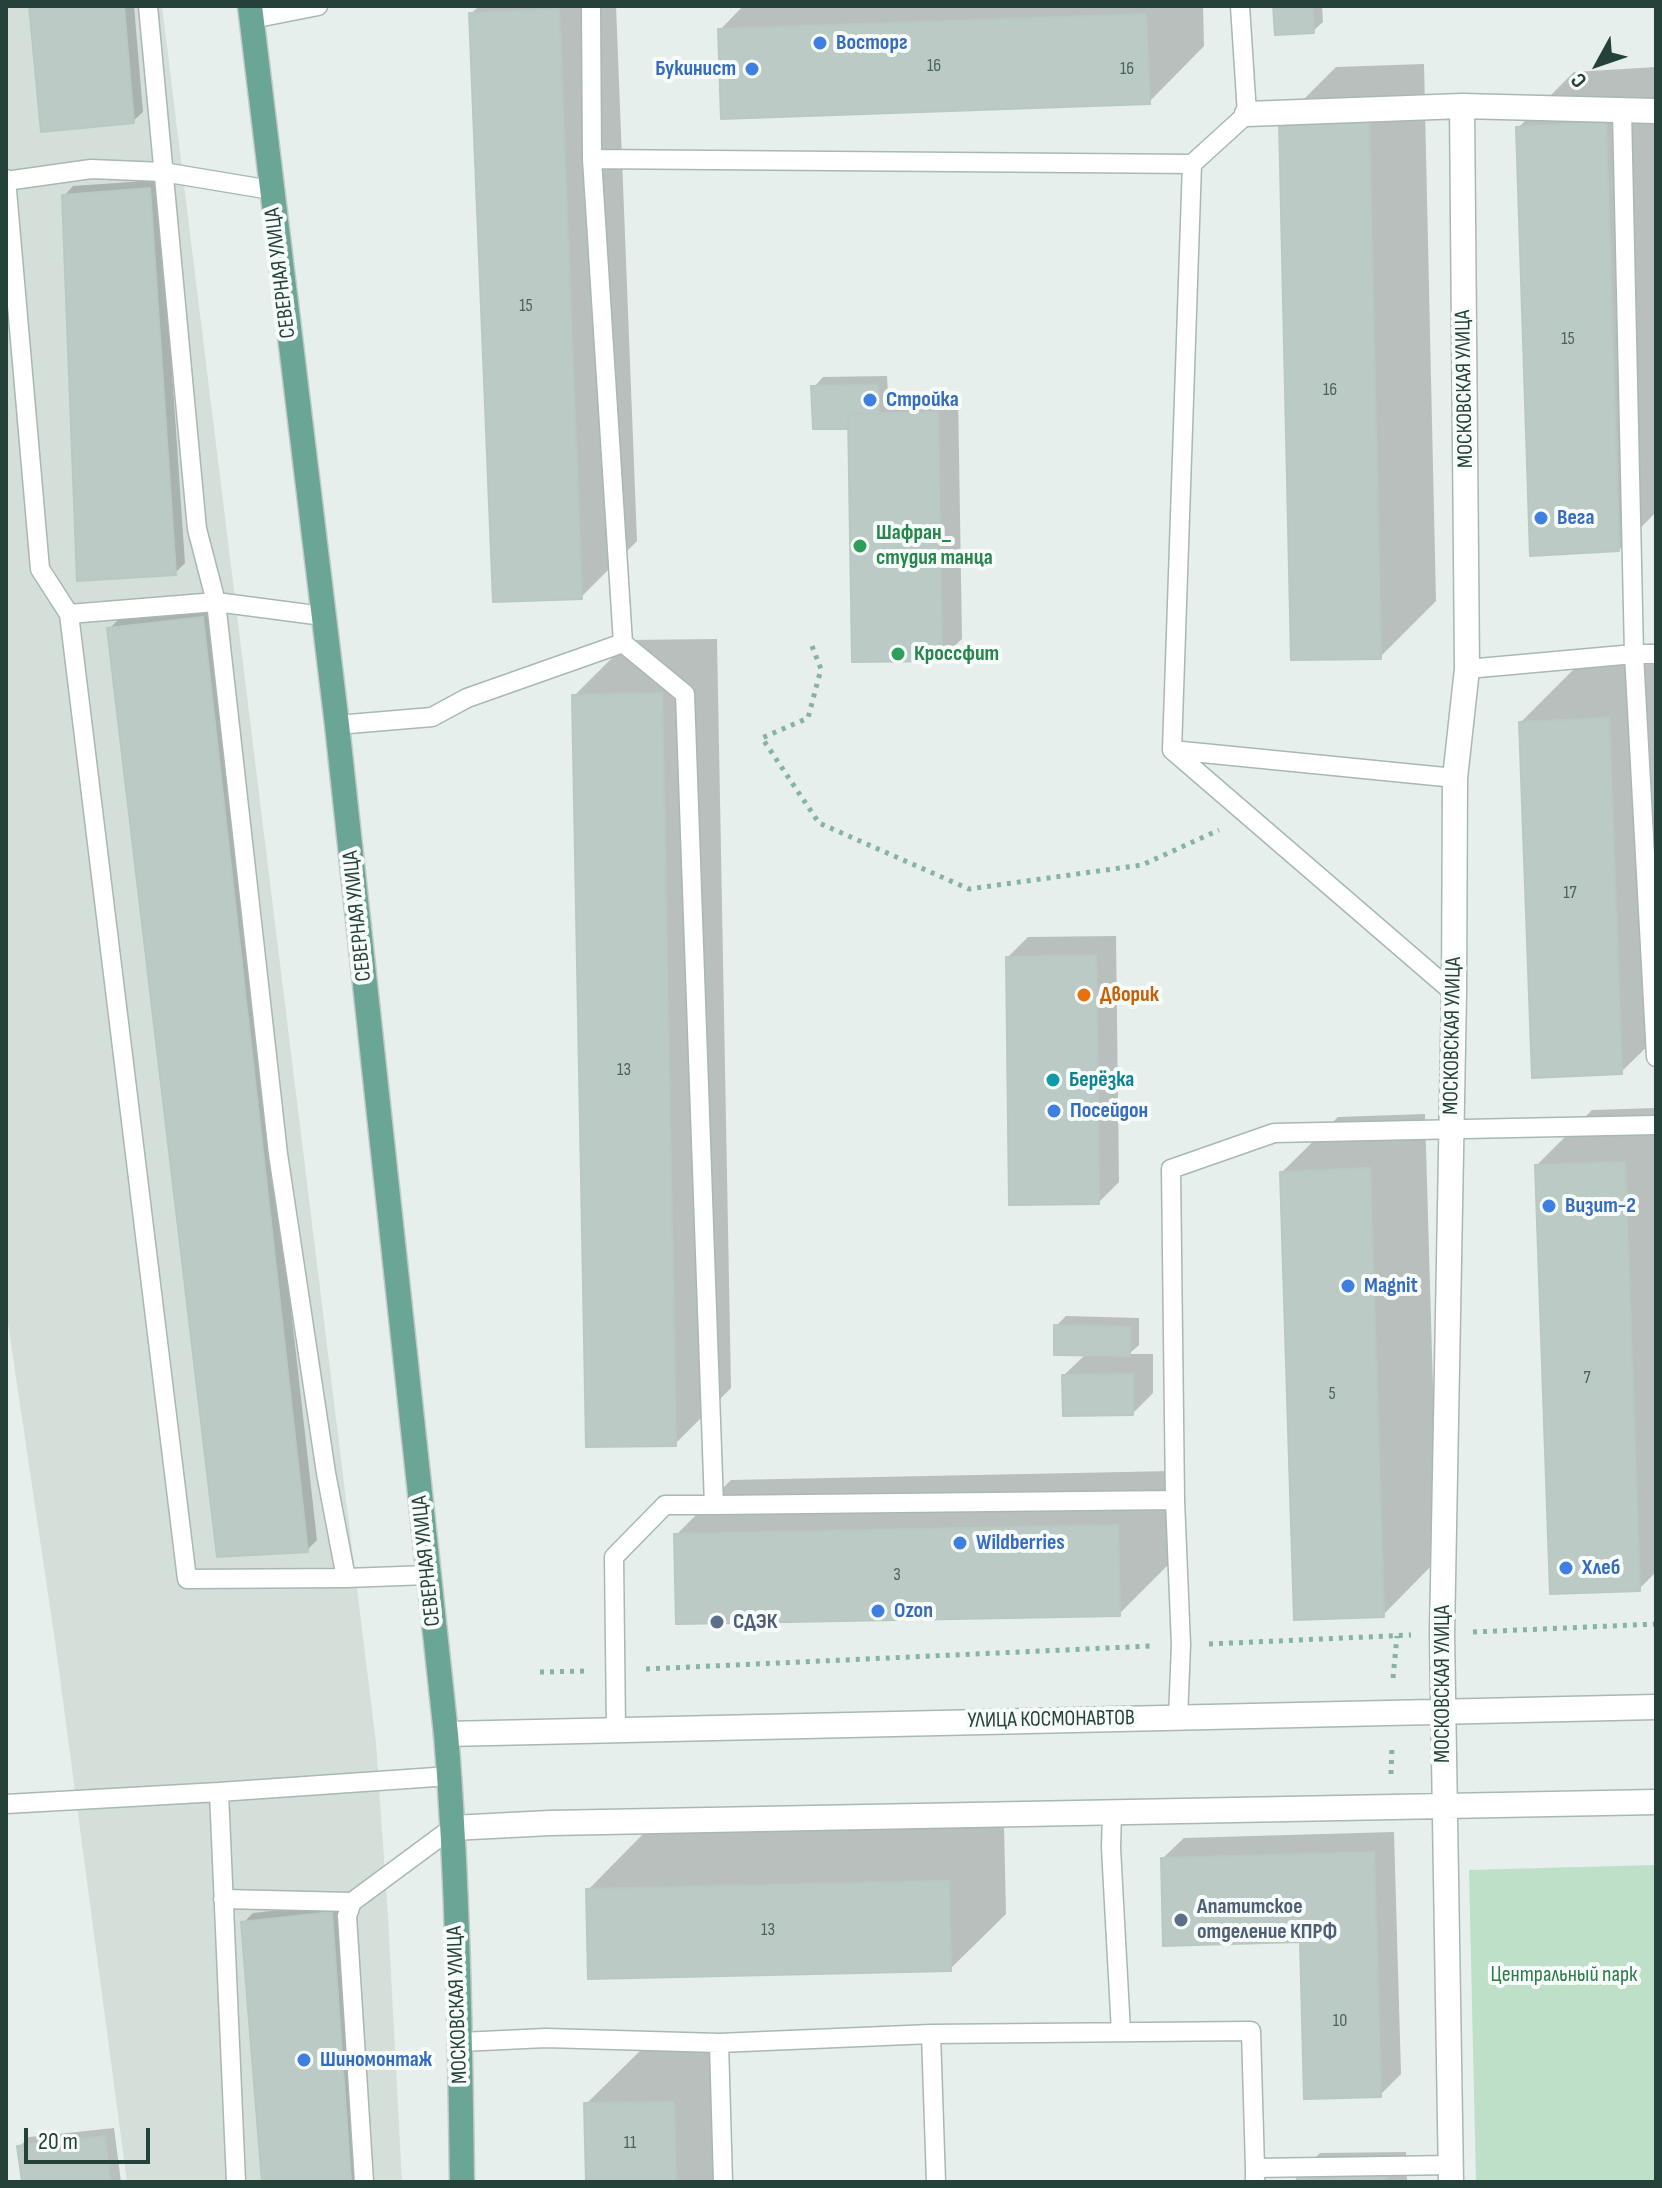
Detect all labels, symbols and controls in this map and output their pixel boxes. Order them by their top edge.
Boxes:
north arrow [1558,24,1638,104]
place label: Восторг [836,30,908,56]
marker: Восторг [811,34,829,52]
house number: 16 [927,55,941,77]
place label: Букинист [655,56,736,82]
house number: 16 [1120,58,1134,80]
marker: Букинист [743,60,761,78]
text: С [1565,67,1593,93]
street label: СЕВЕРНАЯ УЛИЦА [260,206,302,340]
house number: 15 [519,295,533,317]
street label: МОСКОВСКАЯ УЛИЦА [1450,310,1480,468]
house number: 15 [1561,328,1575,350]
house number: 16 [1323,379,1337,401]
place label: Стройка [886,387,959,413]
marker: Стройка [861,391,879,409]
place label: Вега [1557,505,1594,531]
marker: Вега [1532,509,1550,527]
place label: Шафран_ студия танца [876,520,993,572]
marker: Шафран_ студия танца [851,537,869,555]
place label: Кроссфит [914,641,999,667]
marker: Кроссфит [889,645,907,663]
street label: СЕВЕРНАЯ УЛИЦА [338,849,378,983]
house number: 17 [1563,882,1577,904]
street label: МОСКОВСКАЯ УЛИЦА [1438,957,1468,1115]
place label: Дворик [1100,982,1159,1008]
marker: Дворик [1075,986,1093,1004]
house number: 13 [617,1059,631,1081]
place label: Берёзка [1069,1067,1134,1093]
marker: Берёзка [1044,1071,1062,1089]
place label: Посейдон [1070,1098,1148,1124]
marker: Посейдон [1045,1102,1063,1120]
place label: Визит-2 [1565,1193,1636,1219]
marker: Визит-2 [1540,1197,1558,1215]
place label: Magnit [1364,1273,1418,1299]
marker: Magnit [1339,1277,1357,1295]
house number: 7 [1583,1367,1591,1389]
house number: 5 [1328,1383,1336,1405]
street label: СЕВЕРНАЯ УЛИЦА [407,1494,447,1628]
place label: Wildberries [976,1530,1065,1556]
marker: Wildberries [951,1534,969,1552]
place label: Хлеб [1582,1555,1620,1581]
marker: Хлеб [1557,1559,1575,1577]
house number: 3 [893,1564,901,1586]
place label: Ozon [894,1598,933,1624]
marker: Ozon [869,1602,887,1620]
street label: МОСКОВСКАЯ УЛИЦА [1430,1605,1456,1763]
place label: СДЭК [733,1609,777,1635]
marker: СДЭК [708,1613,726,1631]
street label: УЛИЦА КОСМОНАВТОВ [967,1705,1135,1735]
place label: Апатитское отделение КПРФ [1197,1894,1337,1946]
marker: Апатитское отделение КПРФ [1172,1911,1190,1929]
house number: 13 [761,1919,775,1941]
street label: МОСКОВСКАЯ УЛИЦА [442,1926,474,2084]
park label: Центральный парк [1491,1962,1637,1988]
house number: 10 [1333,2010,1347,2032]
place label: Шиномонтаж [320,2047,432,2073]
marker: Шиномонтаж [295,2051,313,2069]
scale bar [28,2112,154,2162]
text: 20 m [38,2127,78,2156]
house number: 11 [624,2132,636,2154]

